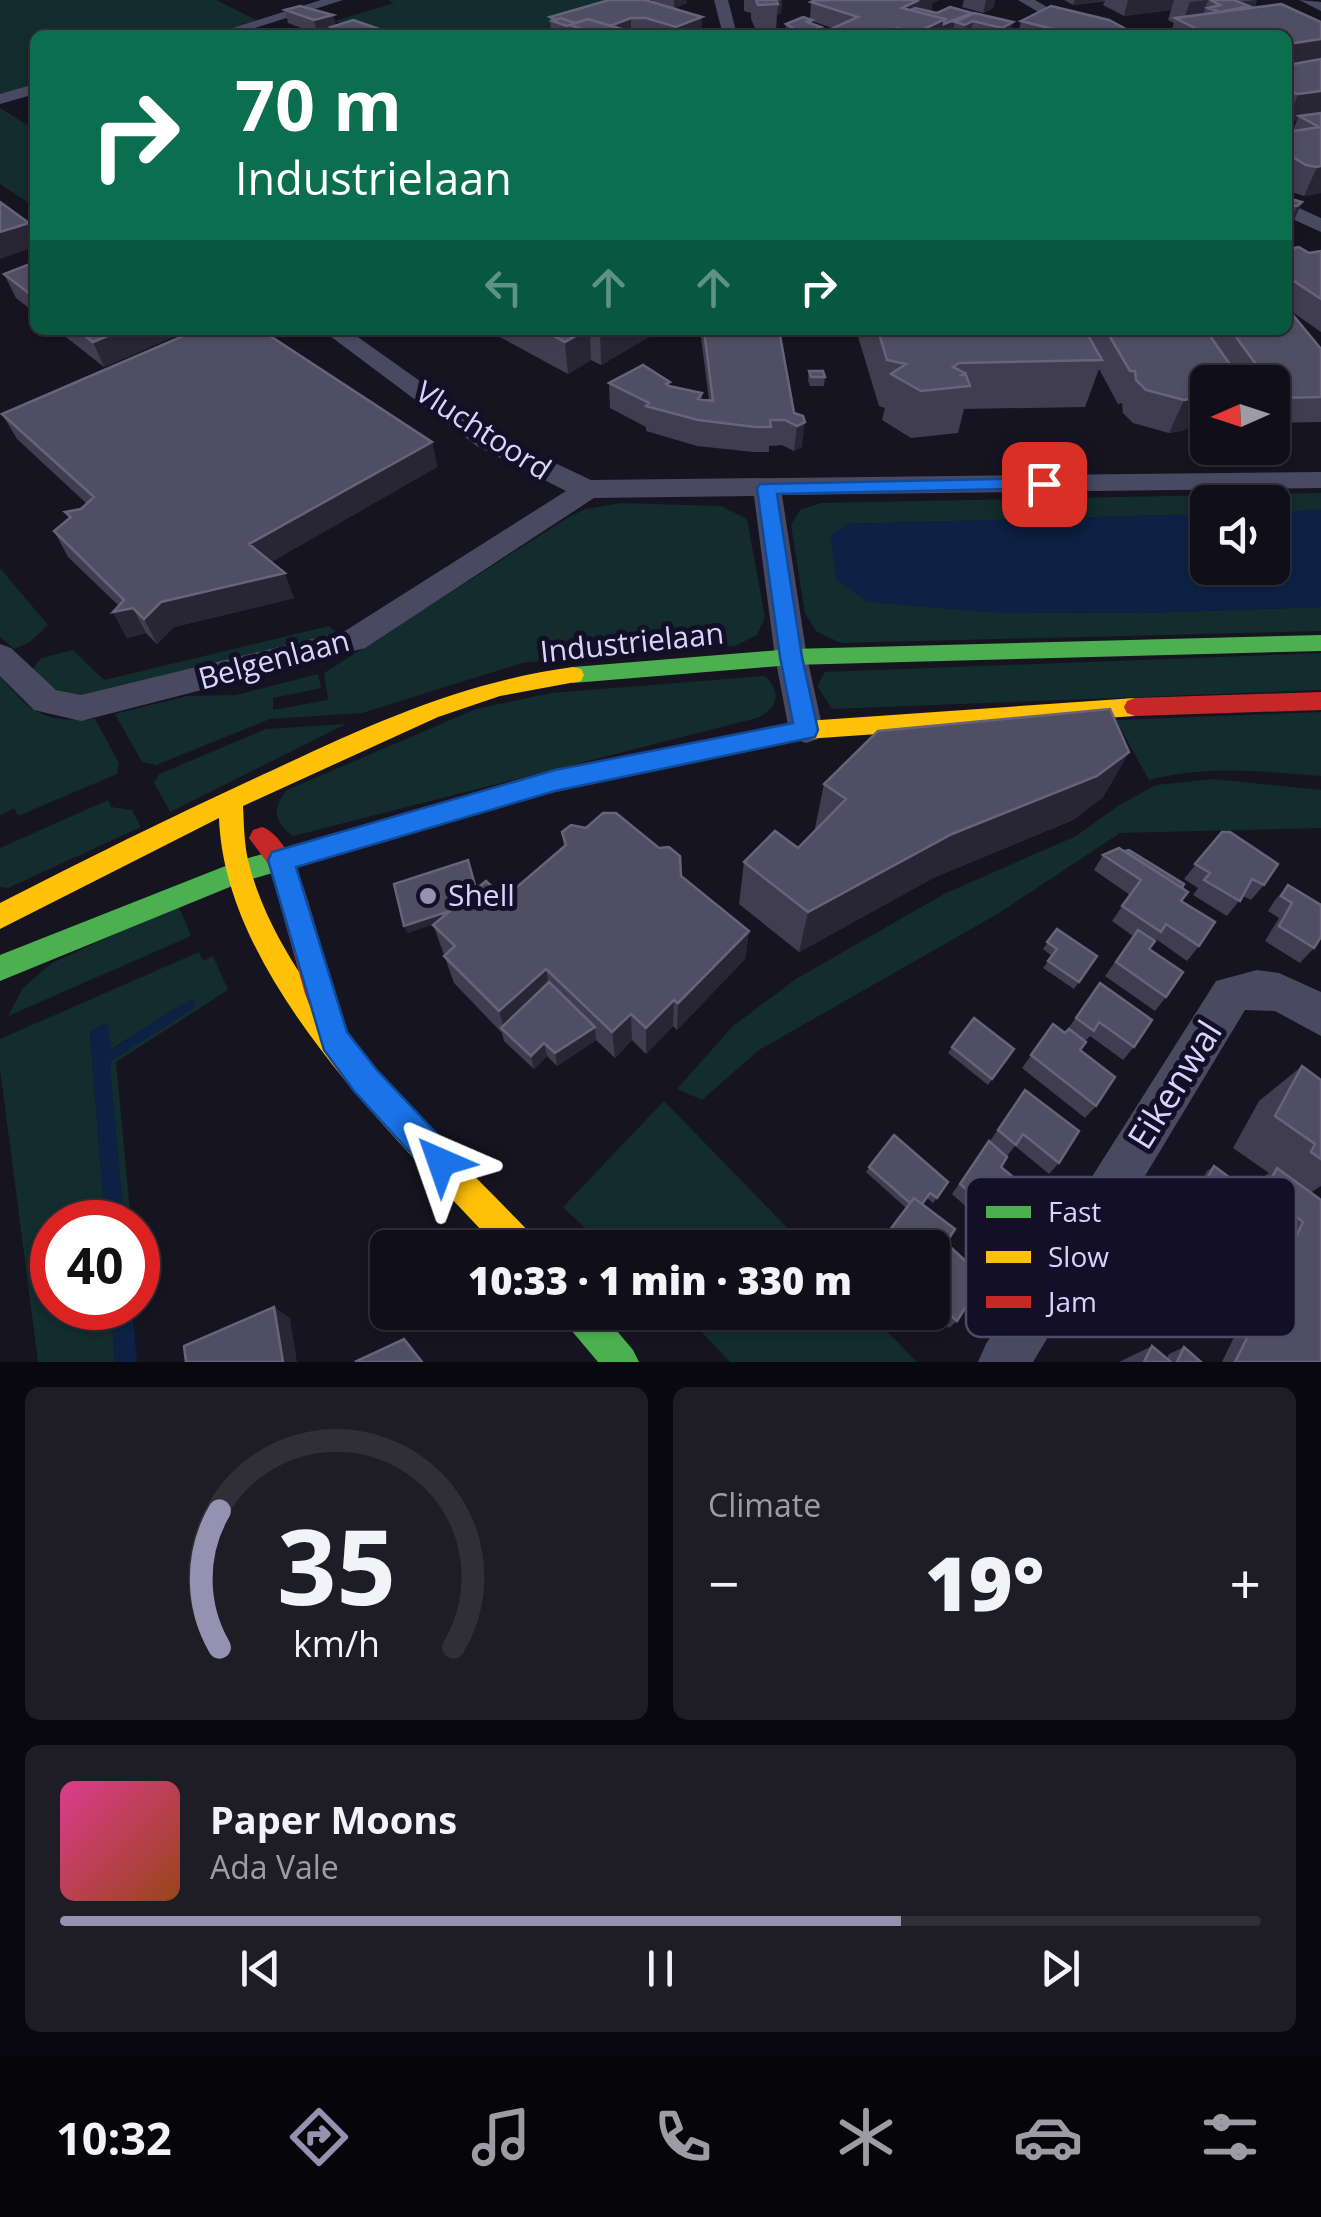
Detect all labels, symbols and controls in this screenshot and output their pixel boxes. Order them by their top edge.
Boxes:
text: 70 m [235,56,402,152]
icon: right [70,70,200,200]
text: Industrielaan [235,147,512,208]
icon: left [476,260,531,315]
icon: ahead [581,260,636,315]
icon: ahead [686,260,741,315]
icon: right [791,260,846,315]
north arrow [1190,365,1290,465]
map controls [1190,365,1290,585]
street label: Vluchtoord [408,371,560,489]
pin [1002,442,1087,527]
icon: arrive [1017,457,1072,512]
button: sound [1190,485,1290,585]
street label: Industrielaan [538,611,726,672]
street label: Belgenlaan [194,619,354,698]
place label: Shell [448,874,515,915]
marker: Shell [417,885,439,907]
street label: Eikenwal [1116,1011,1232,1157]
position arrow [389,1110,493,1214]
legend [966,1177,1296,1337]
text: Fast [1048,1192,1101,1230]
speed limit sign: 40 [30,1200,160,1330]
text: Slow [1048,1237,1109,1275]
text: 10:33 · 1 min · 330 m [468,1254,852,1306]
text: Jam [1045,1282,1097,1320]
text: Climate [708,1483,821,1526]
text: 35 [277,1494,396,1635]
text: 19° [925,1531,1044,1633]
text: − [708,1545,739,1620]
text: + [1230,1545,1261,1620]
text: km/h [293,1619,380,1667]
text: Paper Moons [210,1793,457,1845]
text: Ada Vale [210,1845,339,1888]
icon: previous [233,1941,288,1996]
icon: pause [633,1941,688,1996]
icon: next [1033,1941,1088,1996]
icon: directions [284,2102,354,2172]
icon: music [466,2102,536,2172]
icon: phone [648,2102,718,2172]
icon: climate [831,2102,901,2172]
icon: car [1013,2102,1083,2172]
icon: filters [1195,2102,1265,2172]
text: 10:32 [56,2107,172,2168]

